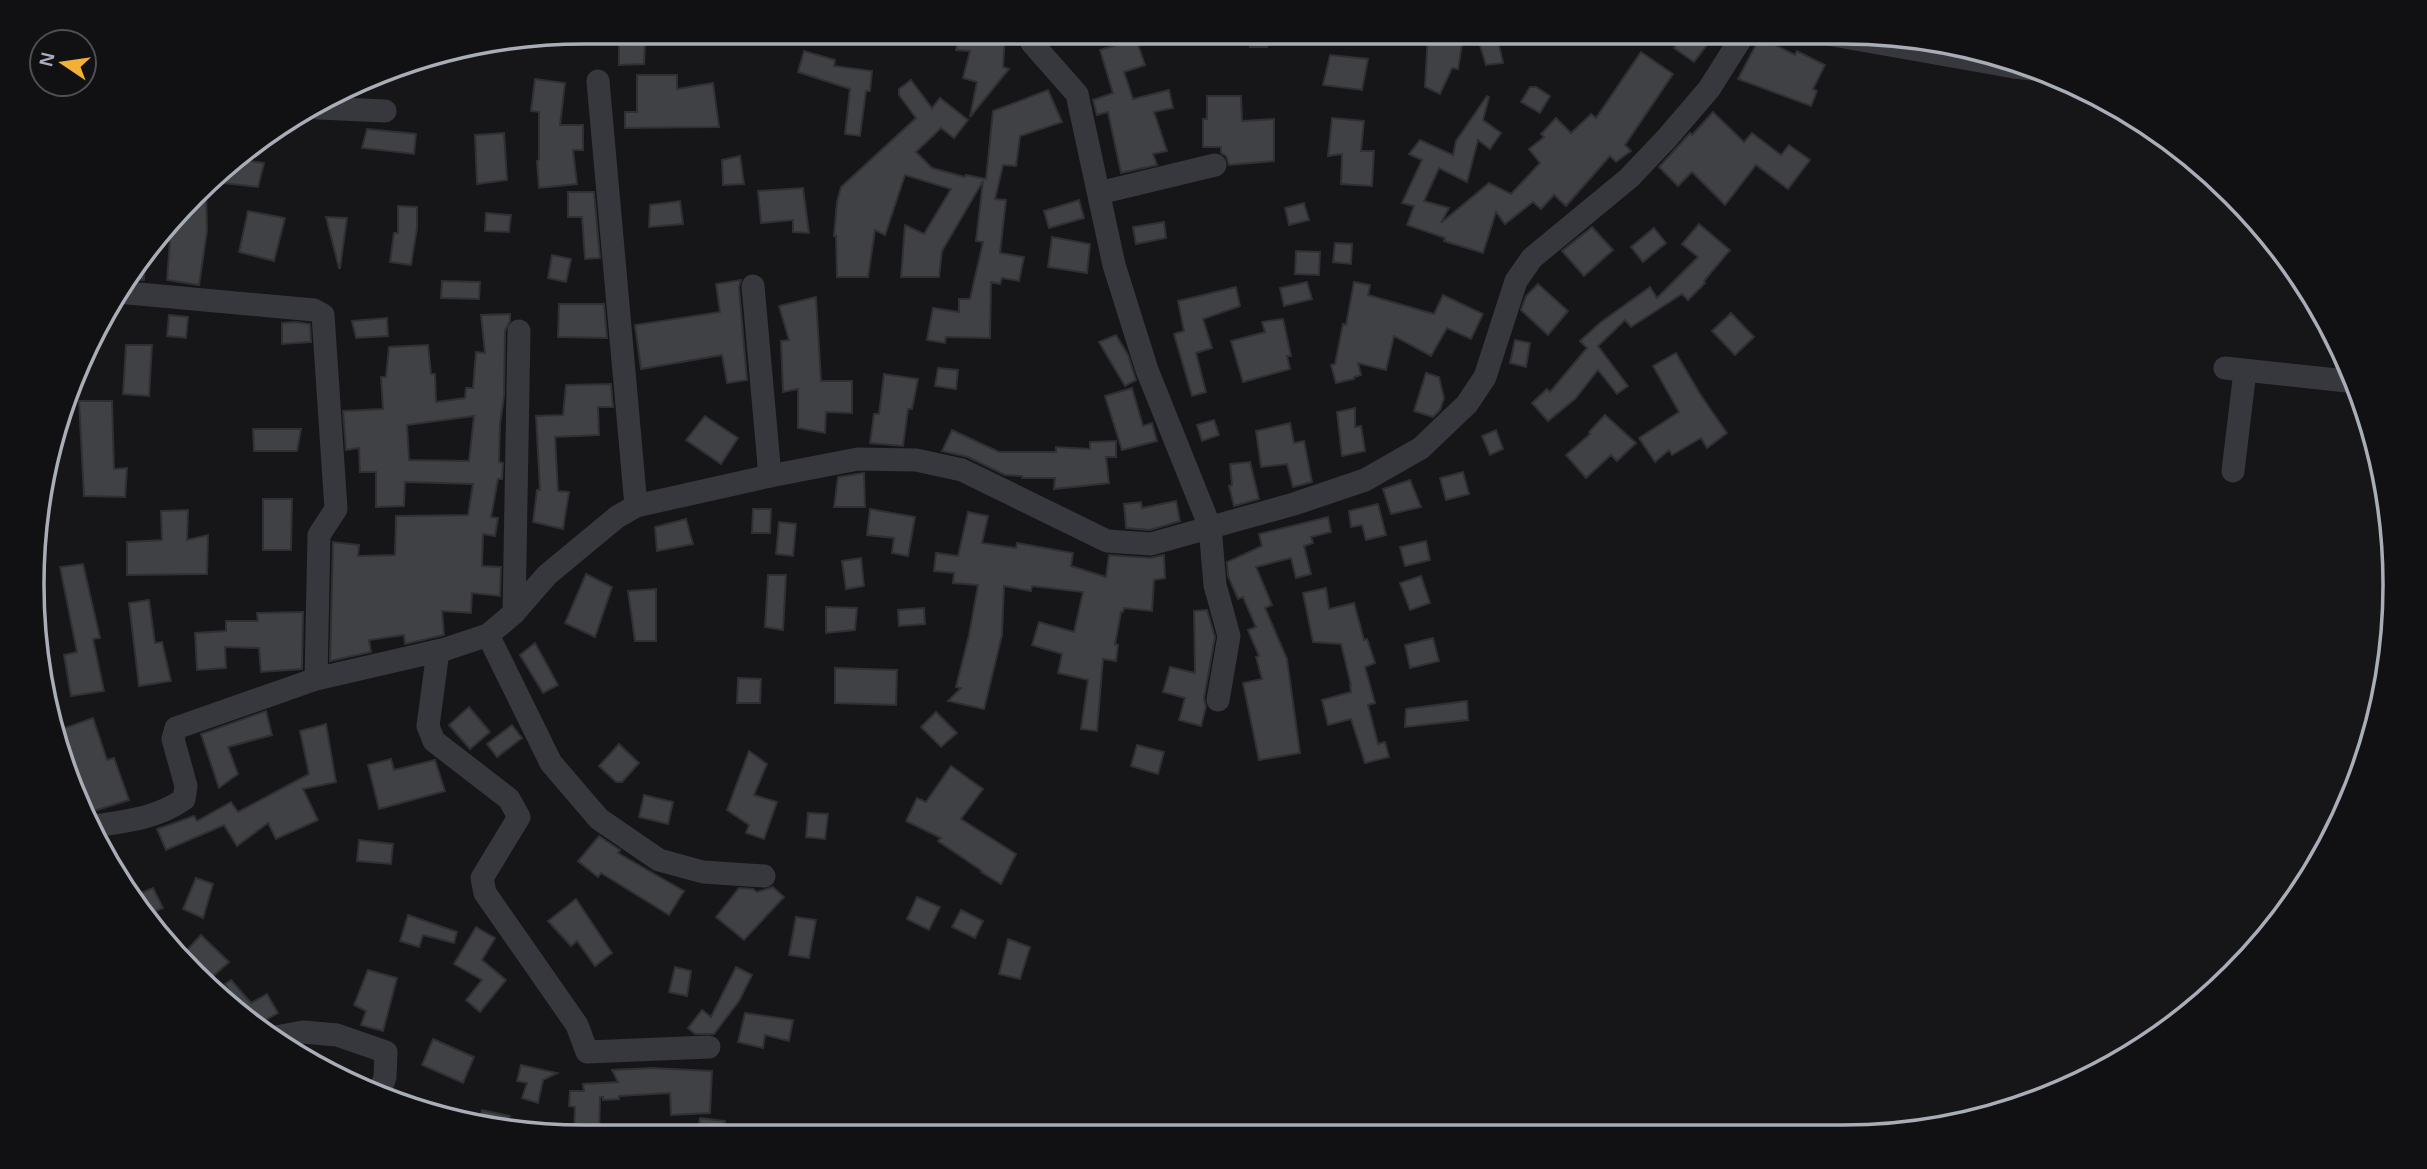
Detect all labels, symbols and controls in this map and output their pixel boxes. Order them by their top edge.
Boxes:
north arrow [28,28,98,98]
text: N [35,50,59,68]

